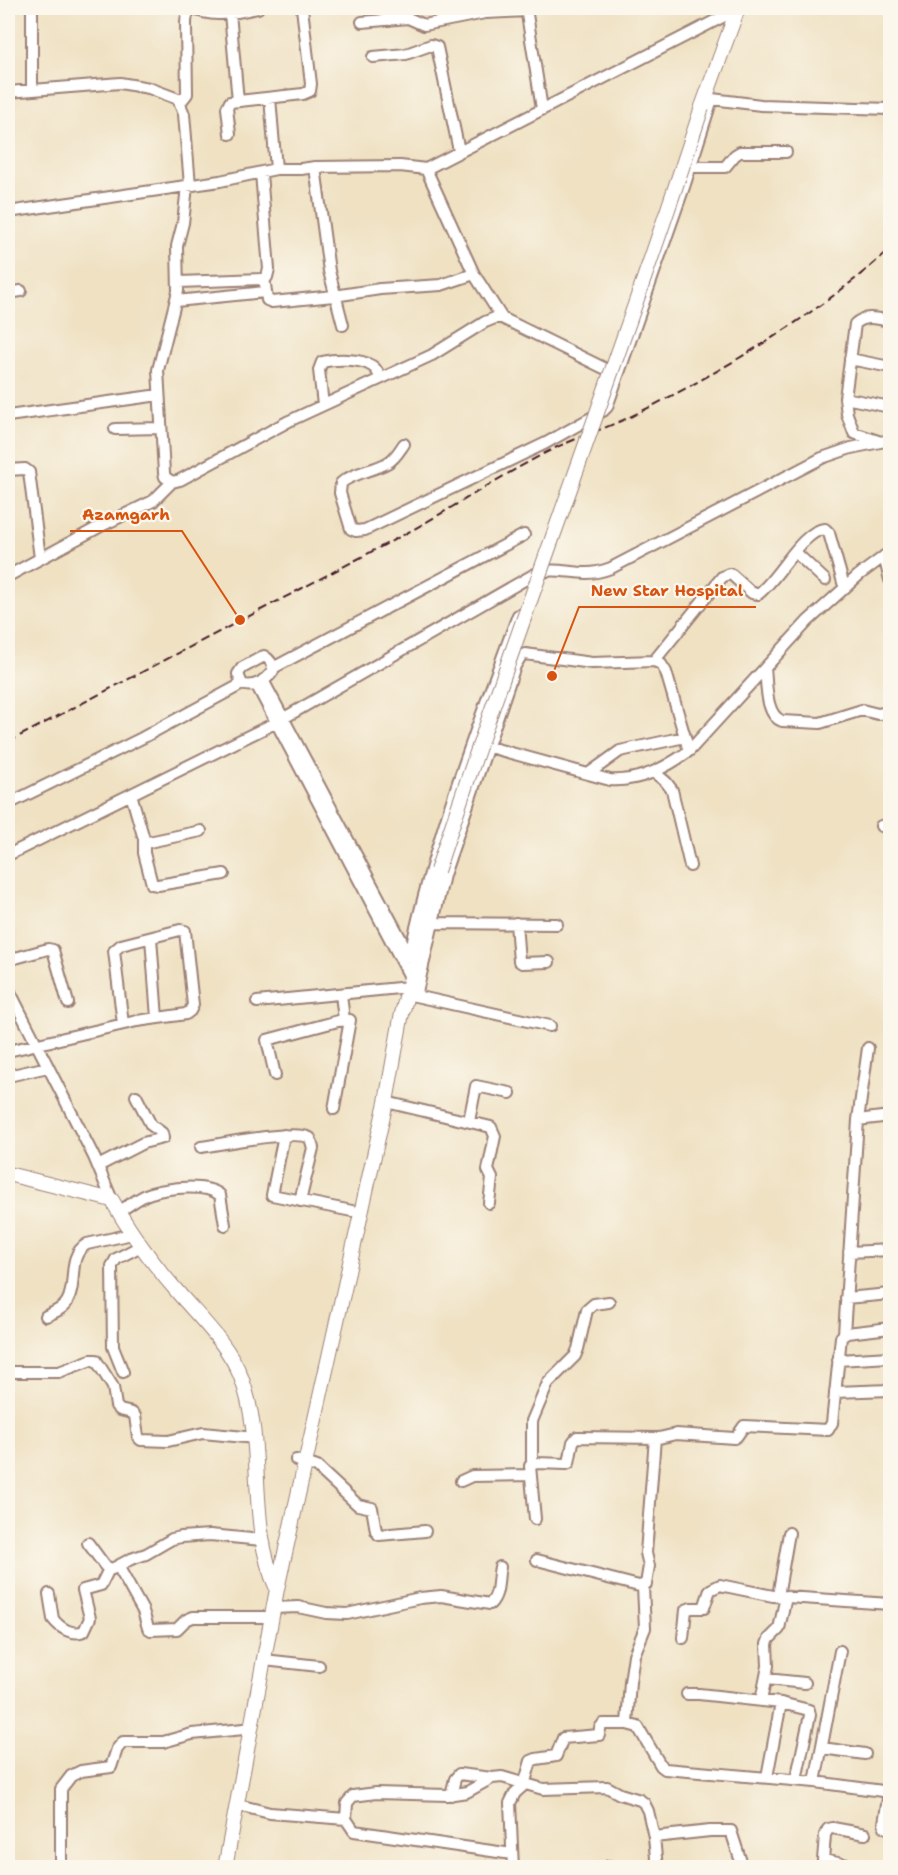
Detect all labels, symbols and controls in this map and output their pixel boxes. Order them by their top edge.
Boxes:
callout: Azamgarh [70,497,182,531]
text: Azamgarh [82,504,170,525]
callout: New Star Hospital [579,573,756,607]
text: New Star Hospital [591,580,744,601]

